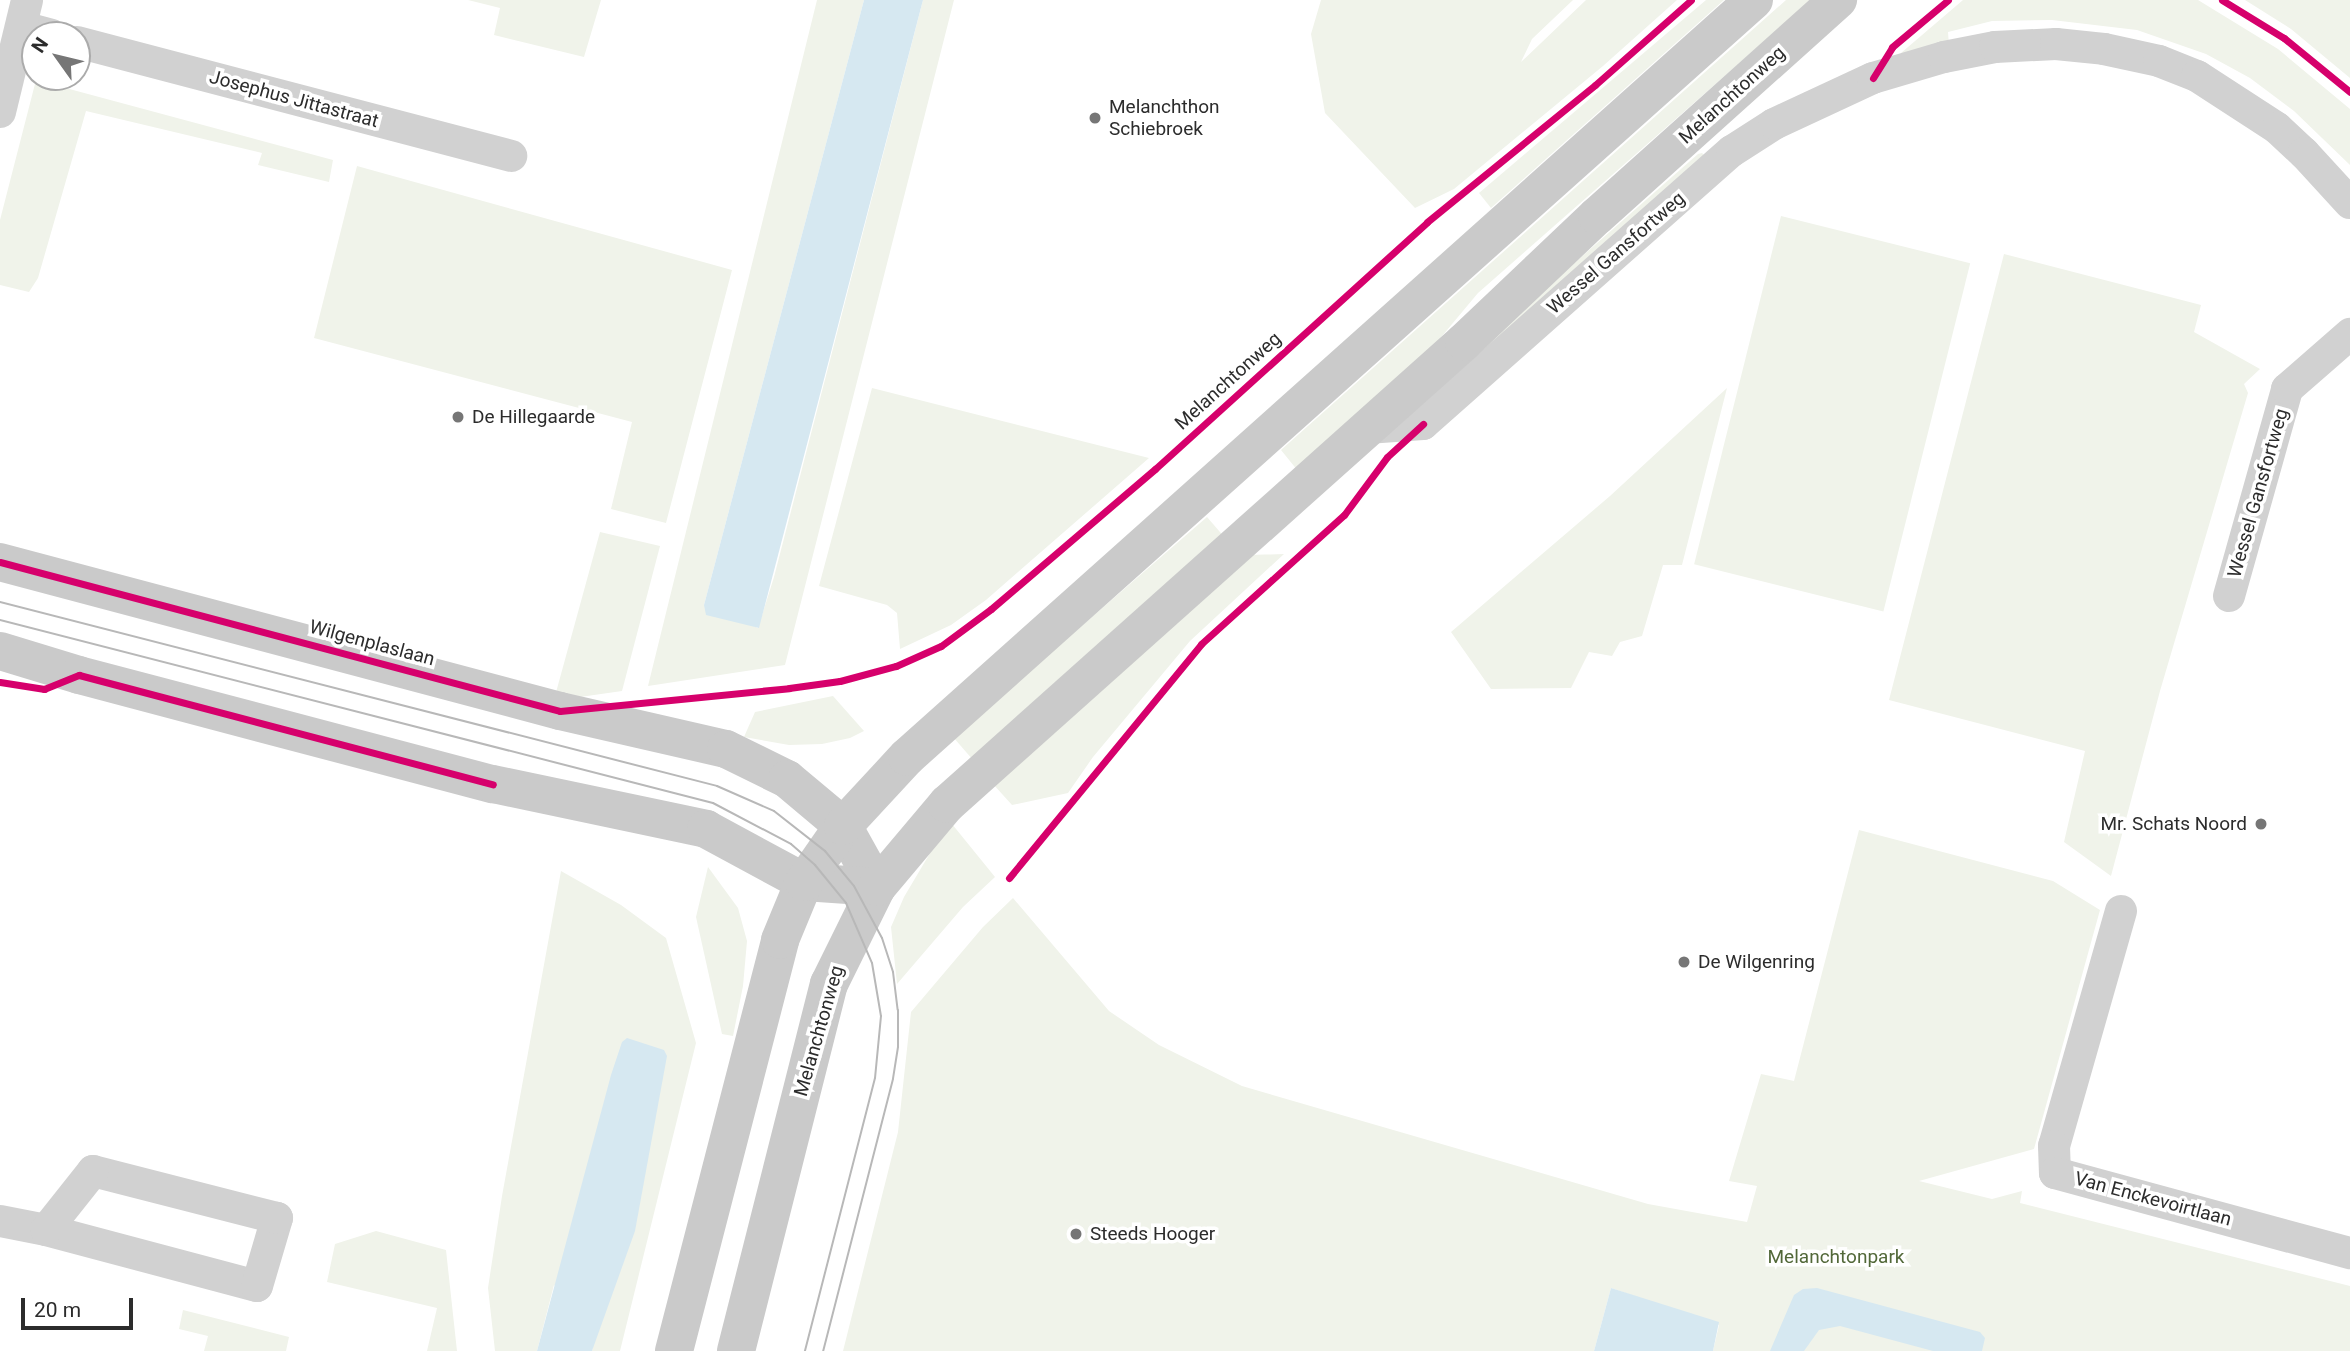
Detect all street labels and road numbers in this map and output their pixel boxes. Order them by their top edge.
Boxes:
street label: Melanchtonweg [1674,41,1790,149]
street label: Josephus Jittastraat [207,65,381,133]
street label: Wessel Gansfortweg [1543,187,1689,319]
street label: Melanchtonweg [1170,327,1286,435]
street label: Wessel Gansfortweg [2223,406,2293,580]
street label: Wilgenplaslaan [307,615,437,671]
street label: Melanchtonweg [789,963,849,1099]
street label: Van Enckevoirtlaan [2072,1167,2234,1231]

